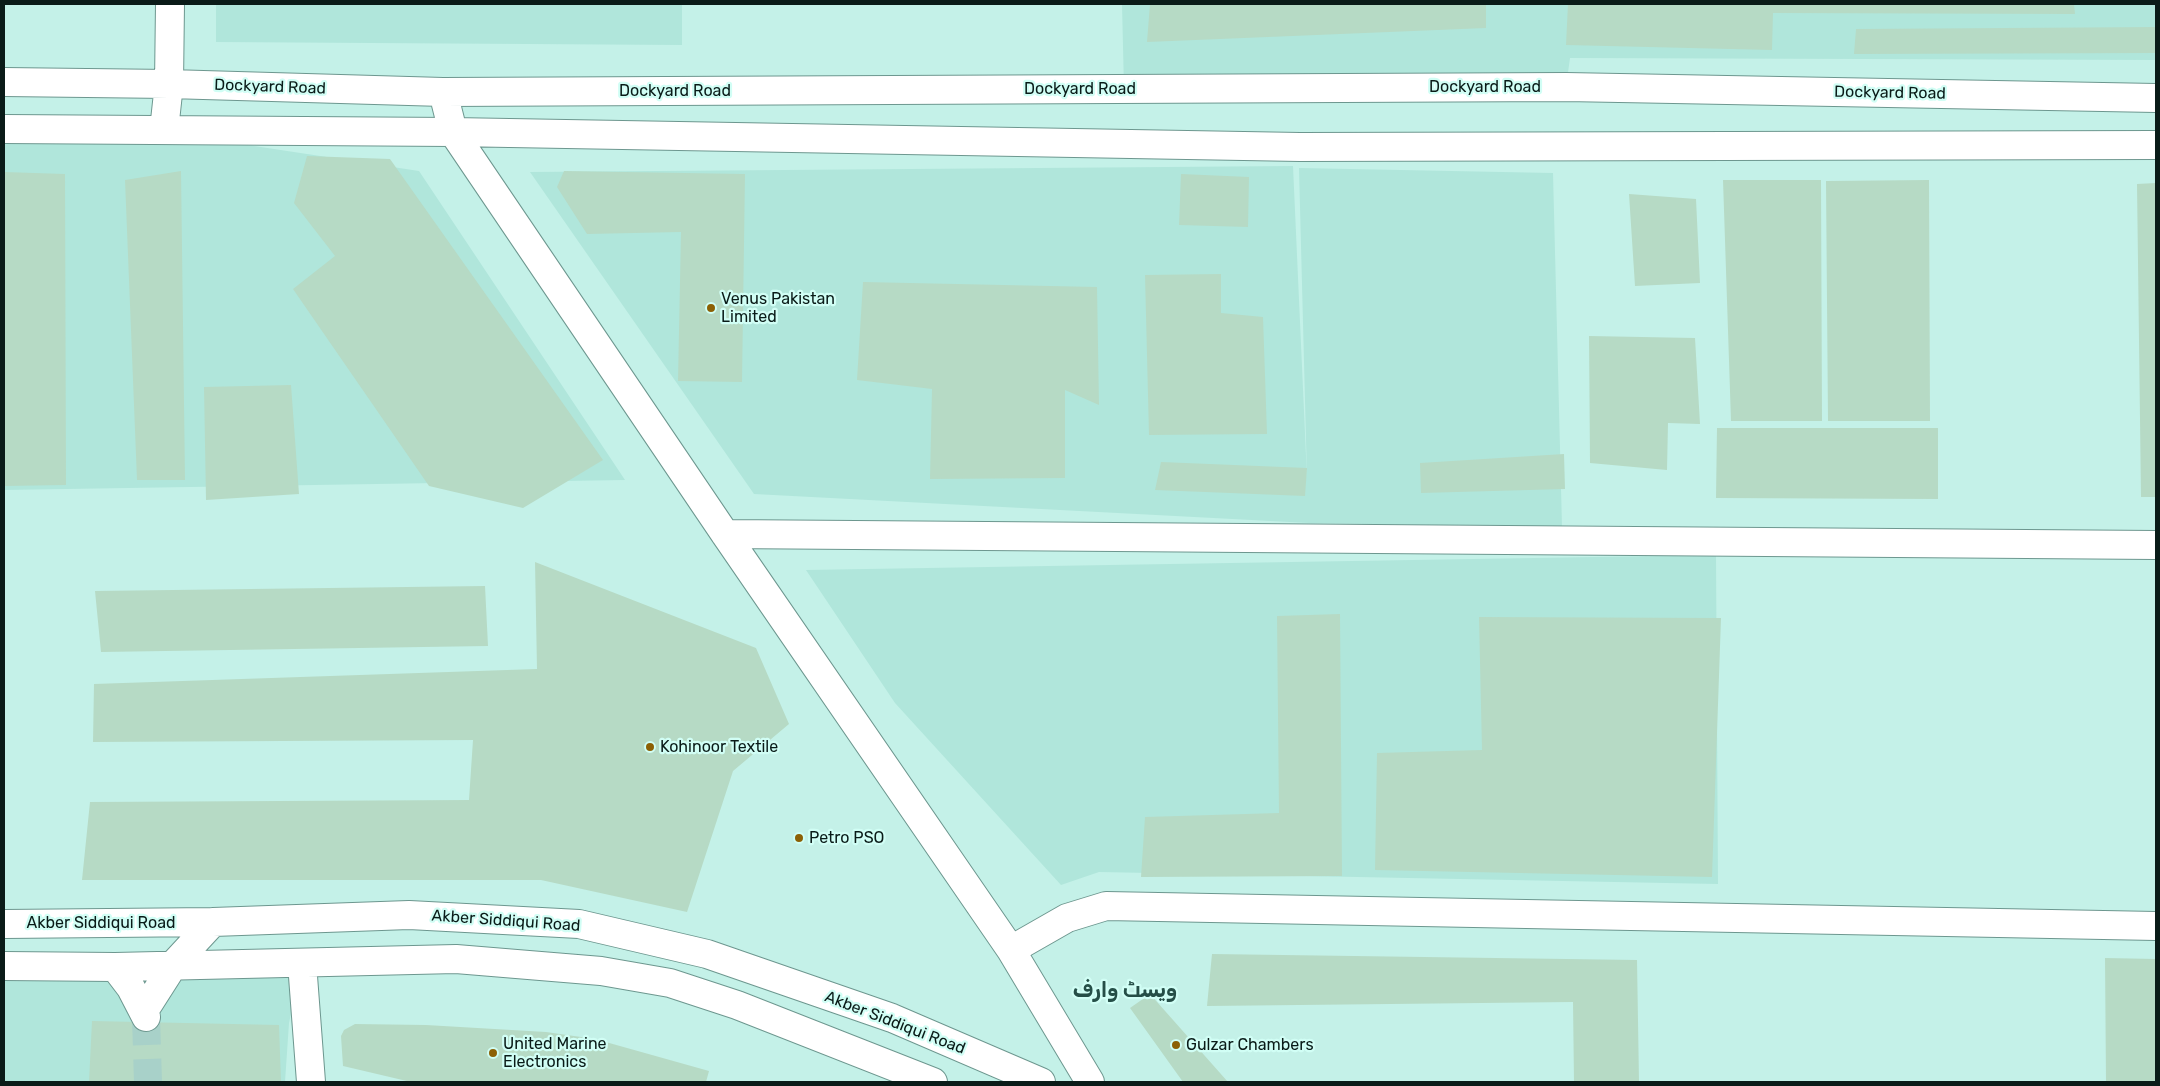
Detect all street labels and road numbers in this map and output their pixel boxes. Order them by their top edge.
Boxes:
street label: Dockyard Road [214,75,326,99]
street label: Dockyard Road [1429,77,1541,97]
street label: Dockyard Road [1024,79,1136,99]
street label: Dockyard Road [619,81,731,101]
street label: Dockyard Road [1834,82,1946,104]
street label: Akber Siddiqui Road [431,906,581,936]
street label: Akber Siddiqui Road [26,913,176,933]
street label: Akber Siddiqui Road [822,987,968,1059]

